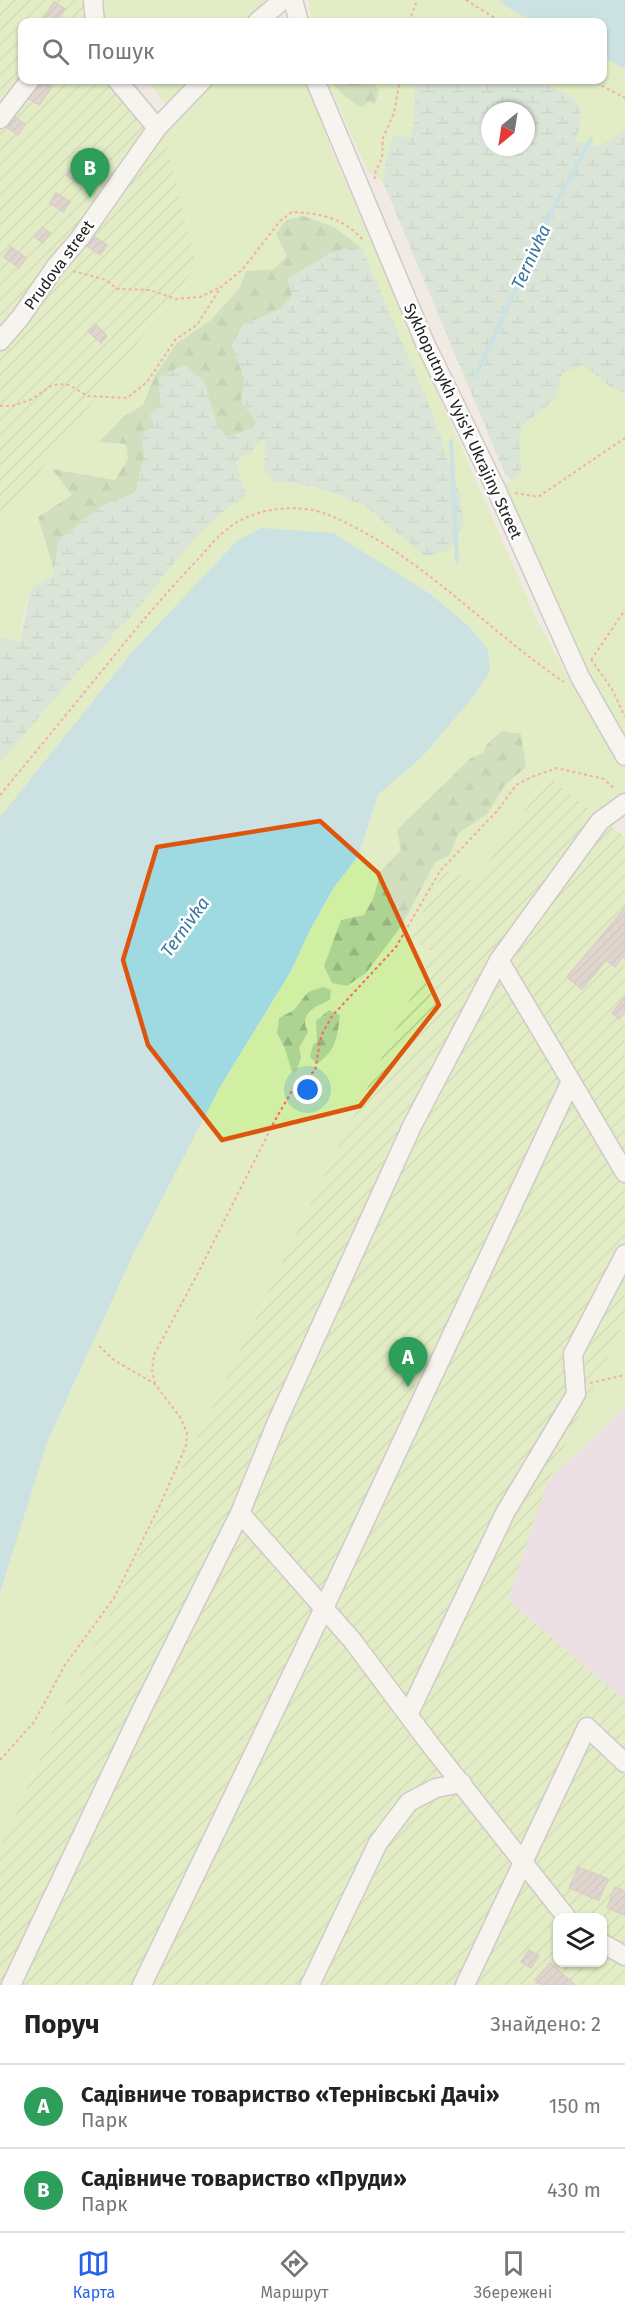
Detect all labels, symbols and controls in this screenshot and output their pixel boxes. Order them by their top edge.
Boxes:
search box [18,18,607,84]
icon: search [39,35,72,68]
text: Пошук [87,38,154,65]
north arrow [481,102,535,156]
pin: B [70,148,110,198]
street label: Prudova street [20,216,98,313]
water label: Ternivka [507,221,555,293]
street label: Sykhoputnykh Vyis'k Ukrajiny Street [400,300,526,542]
water label: Ternivka [156,893,214,961]
your location [293,1075,322,1104]
pin: A [388,1338,428,1387]
map controls [553,1913,607,1967]
button: layers [553,1913,607,1967]
text: Поруч [24,2009,100,2040]
text: Знайдено: 2 [490,2012,601,2036]
text: Садівниче товариство «Тернівські Дачі» [81,2081,500,2108]
text: A [38,2094,49,2118]
text: 150 m [549,2094,601,2118]
text: Парк [81,2108,128,2132]
text: Садівниче товариство «Пруди» [81,2165,407,2192]
text: B [37,2178,50,2202]
text: 430 m [547,2178,601,2202]
text: Парк [81,2192,128,2216]
tab: Карта [73,2247,115,2302]
tab: Маршрут [260,2247,328,2302]
tab: Збережені [474,2247,552,2302]

